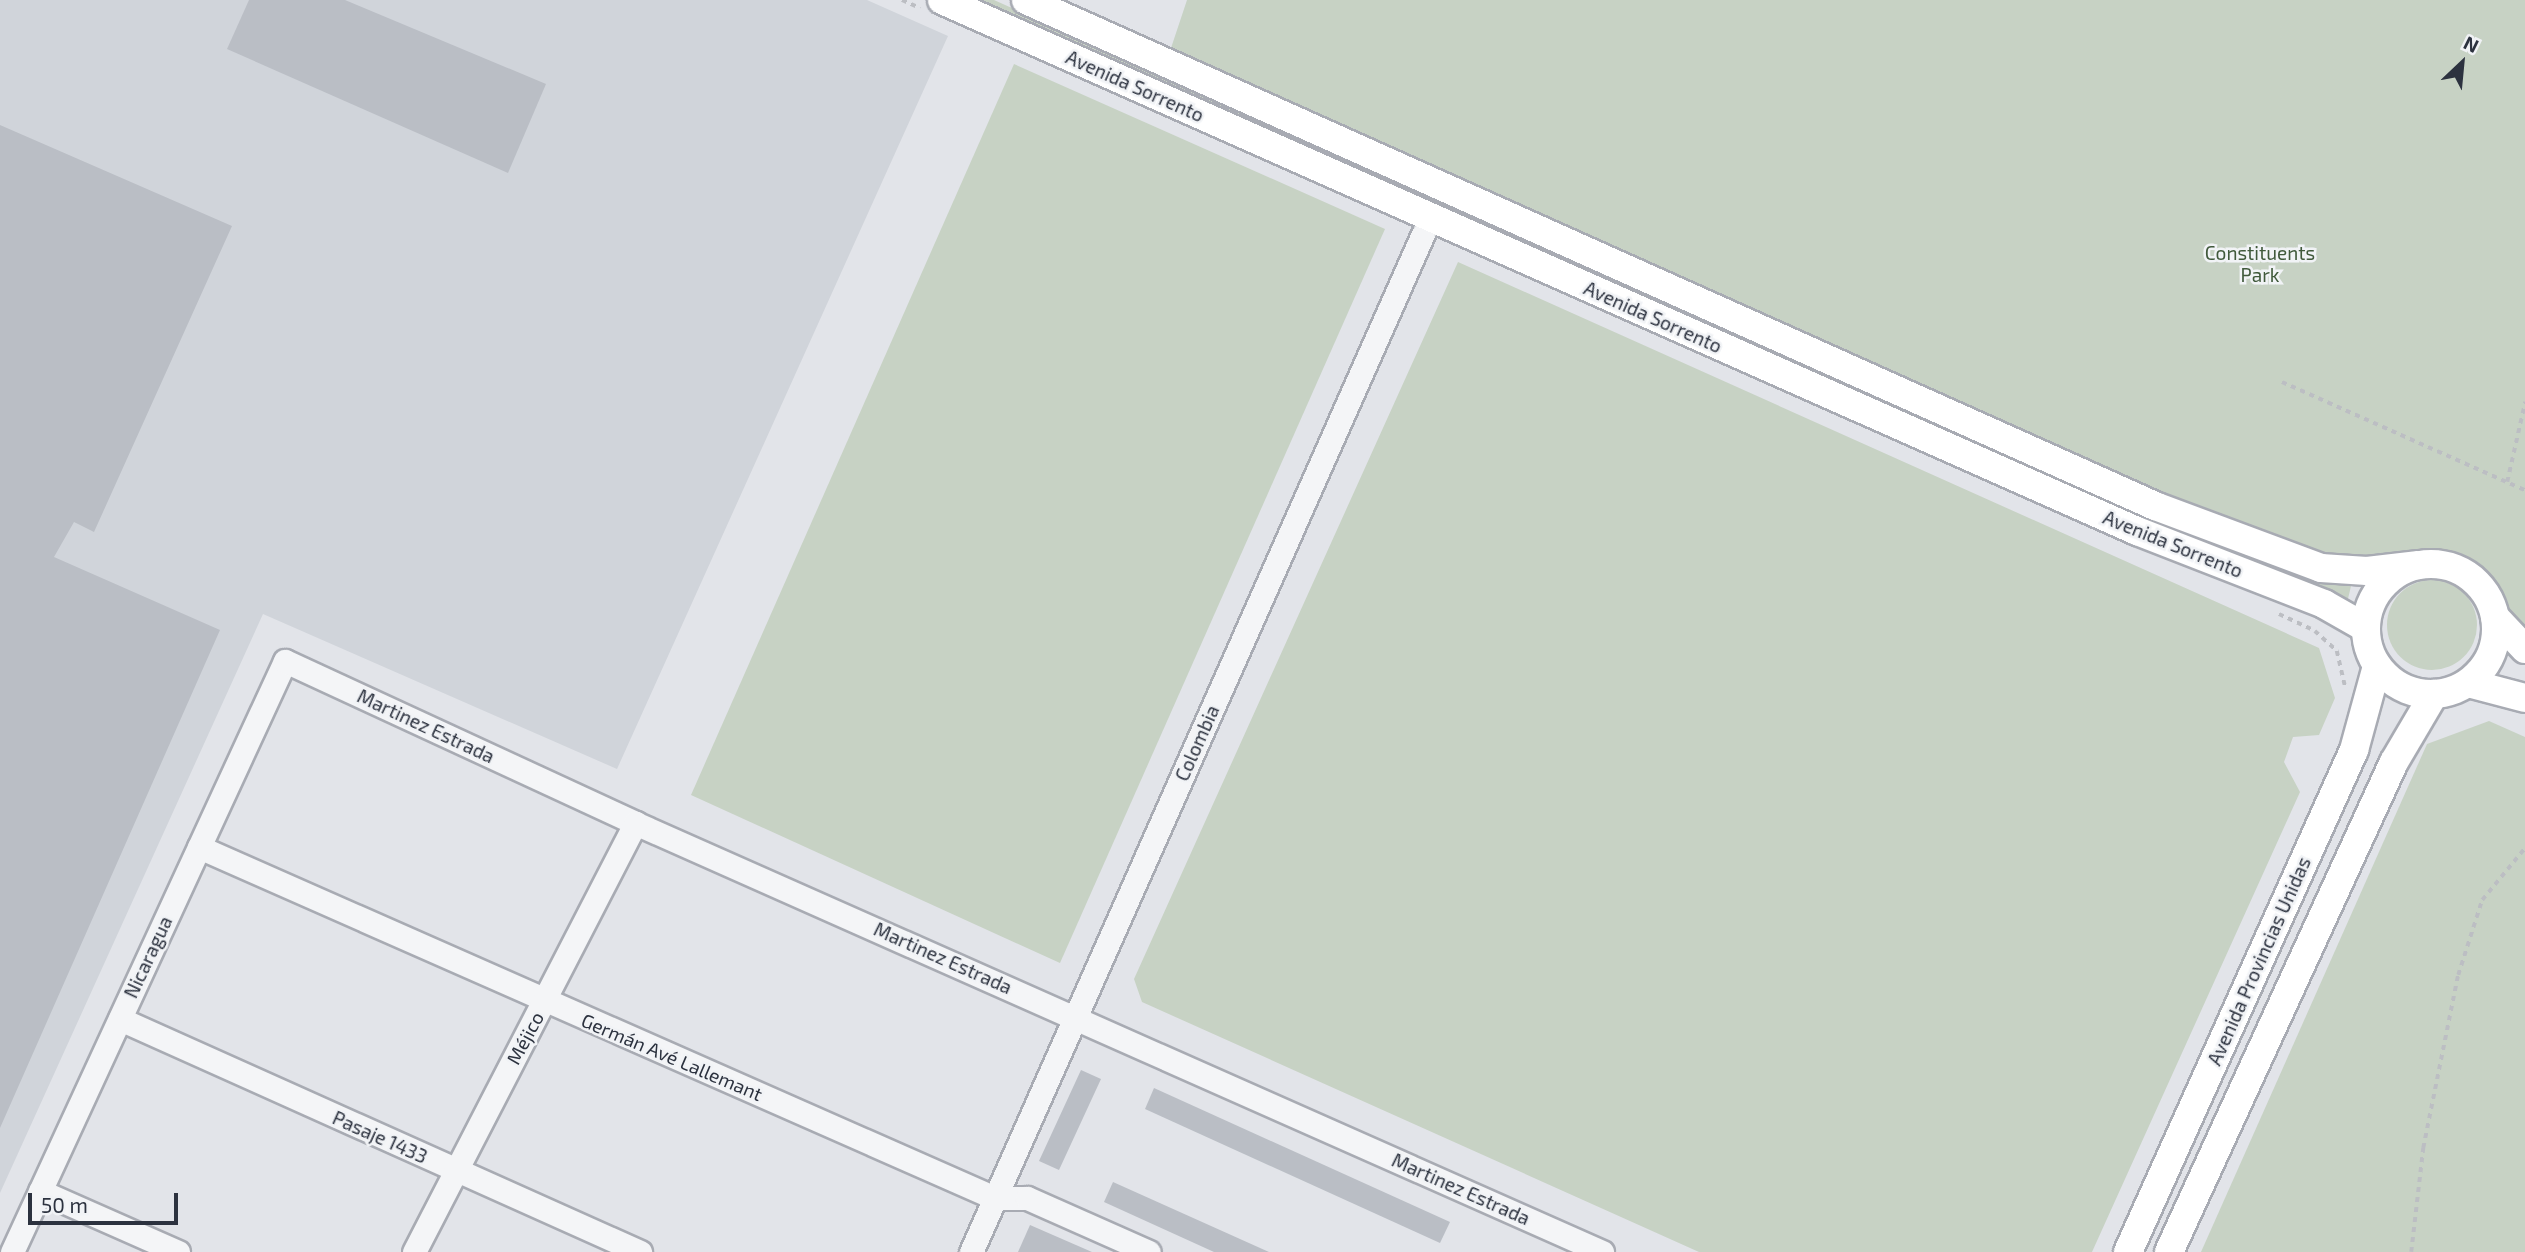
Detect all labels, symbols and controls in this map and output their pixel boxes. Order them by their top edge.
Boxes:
north arrow [2427,28,2497,98]
text: N [2460,30,2483,57]
street label: Avenida Sorrento [1062,45,1208,127]
park label: Constituents Park [2205,242,2315,286]
street label: Avenida Sorrento [1580,276,1726,358]
street label: Avenida Sorrento [2100,506,2246,582]
street label: Martinez Estrada [354,684,498,768]
street label: Colombia [1170,702,1224,784]
street label: Avenida Provincias Unidas [2203,853,2315,1069]
street label: Nicaragua [119,912,177,1002]
street label: Martinez Estrada [870,917,1016,999]
street label: Méjico [502,1008,548,1068]
street label: Germán Avé Lallemant [578,1008,766,1106]
street label: Pasaje 1433 [329,1106,431,1168]
street label: Martinez Estrada [1388,1148,1534,1230]
scale bar [32,1178,182,1222]
text: 50 m [41,1192,88,1217]

